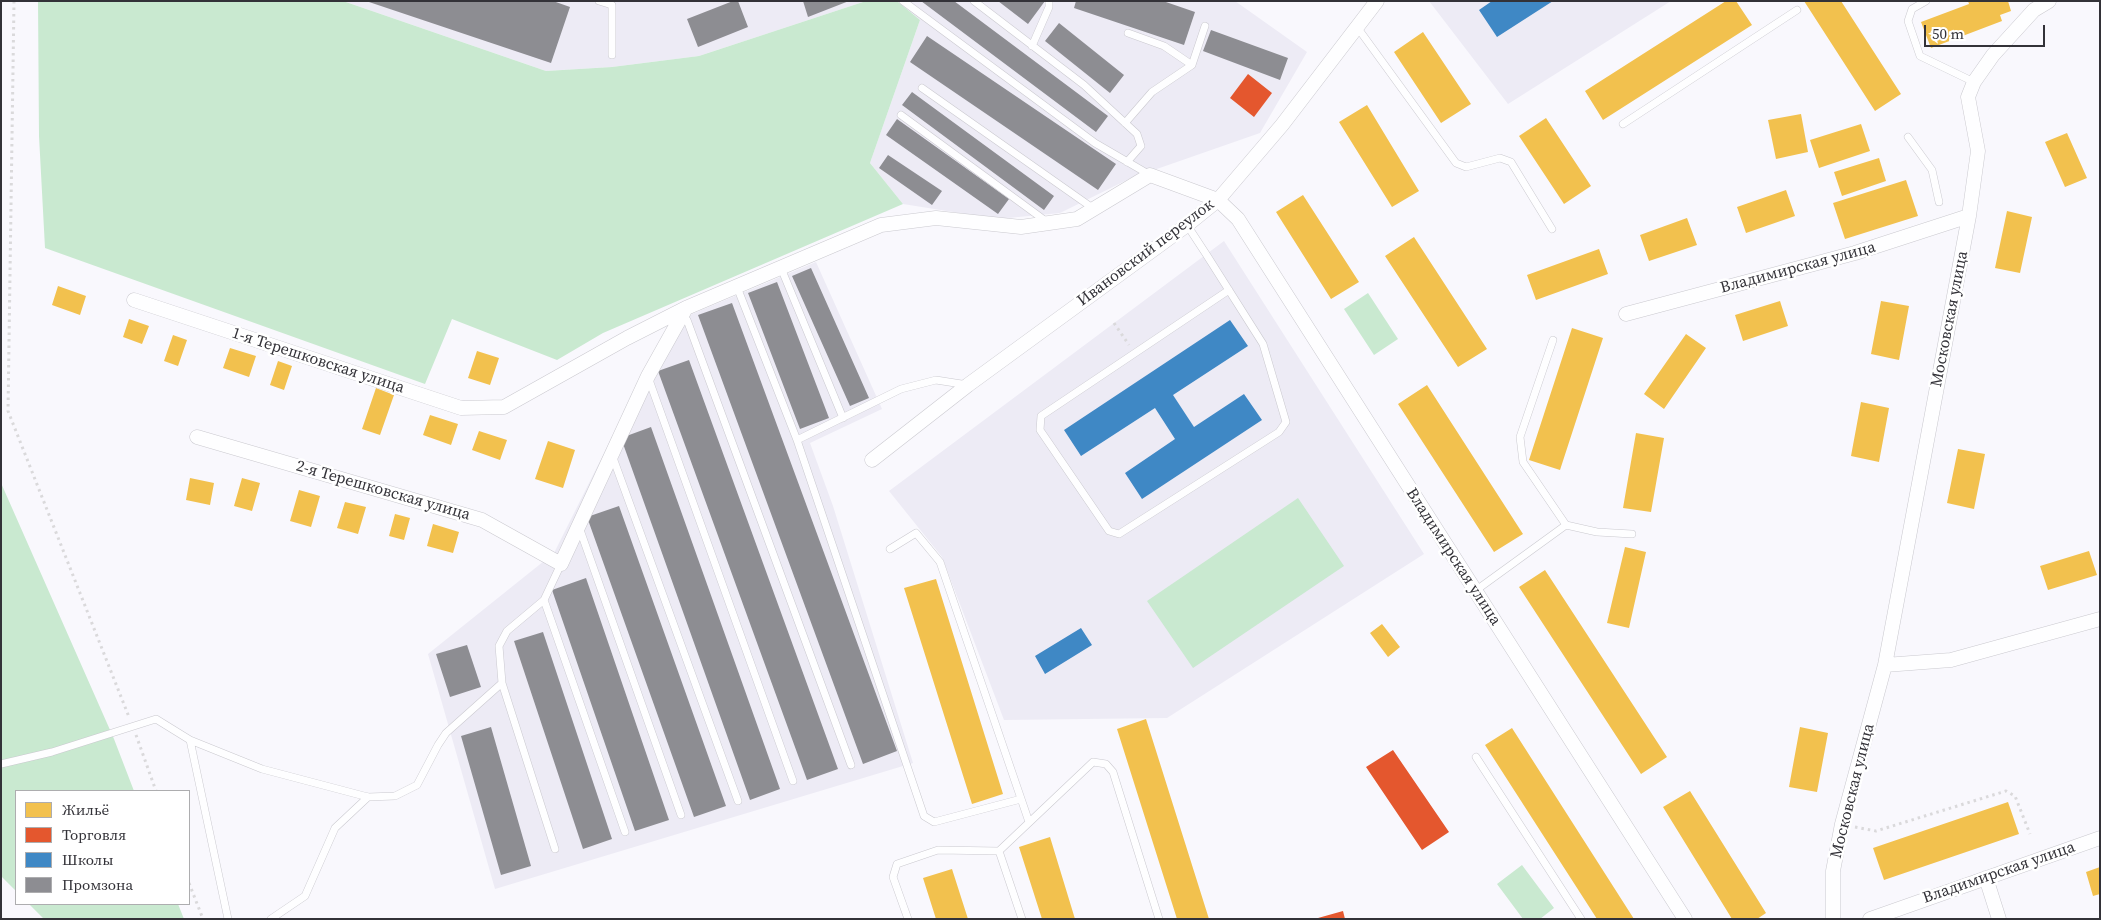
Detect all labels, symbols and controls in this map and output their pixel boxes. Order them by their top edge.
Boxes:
scale bar [1926,15,2047,47]
text: 50 m [1932,23,1964,44]
street label: Ивановский переулок [1074,195,1218,311]
street label: Владимирская улица [1718,238,1878,298]
street label: Московская улица [1927,249,1973,389]
street label: 1-я Терешковская улица [229,324,407,398]
street label: 2-я Терешковская улица [294,457,472,525]
street label: Владимирская улица [1401,485,1505,629]
street label: Московская улица [1827,722,1879,860]
legend [15,790,190,905]
text: Жильё [62,799,109,820]
text: Торговля [62,824,126,845]
street label: Владимирская улица [1920,838,2078,908]
text: Школы [62,849,113,870]
text: Промзона [62,874,133,895]

